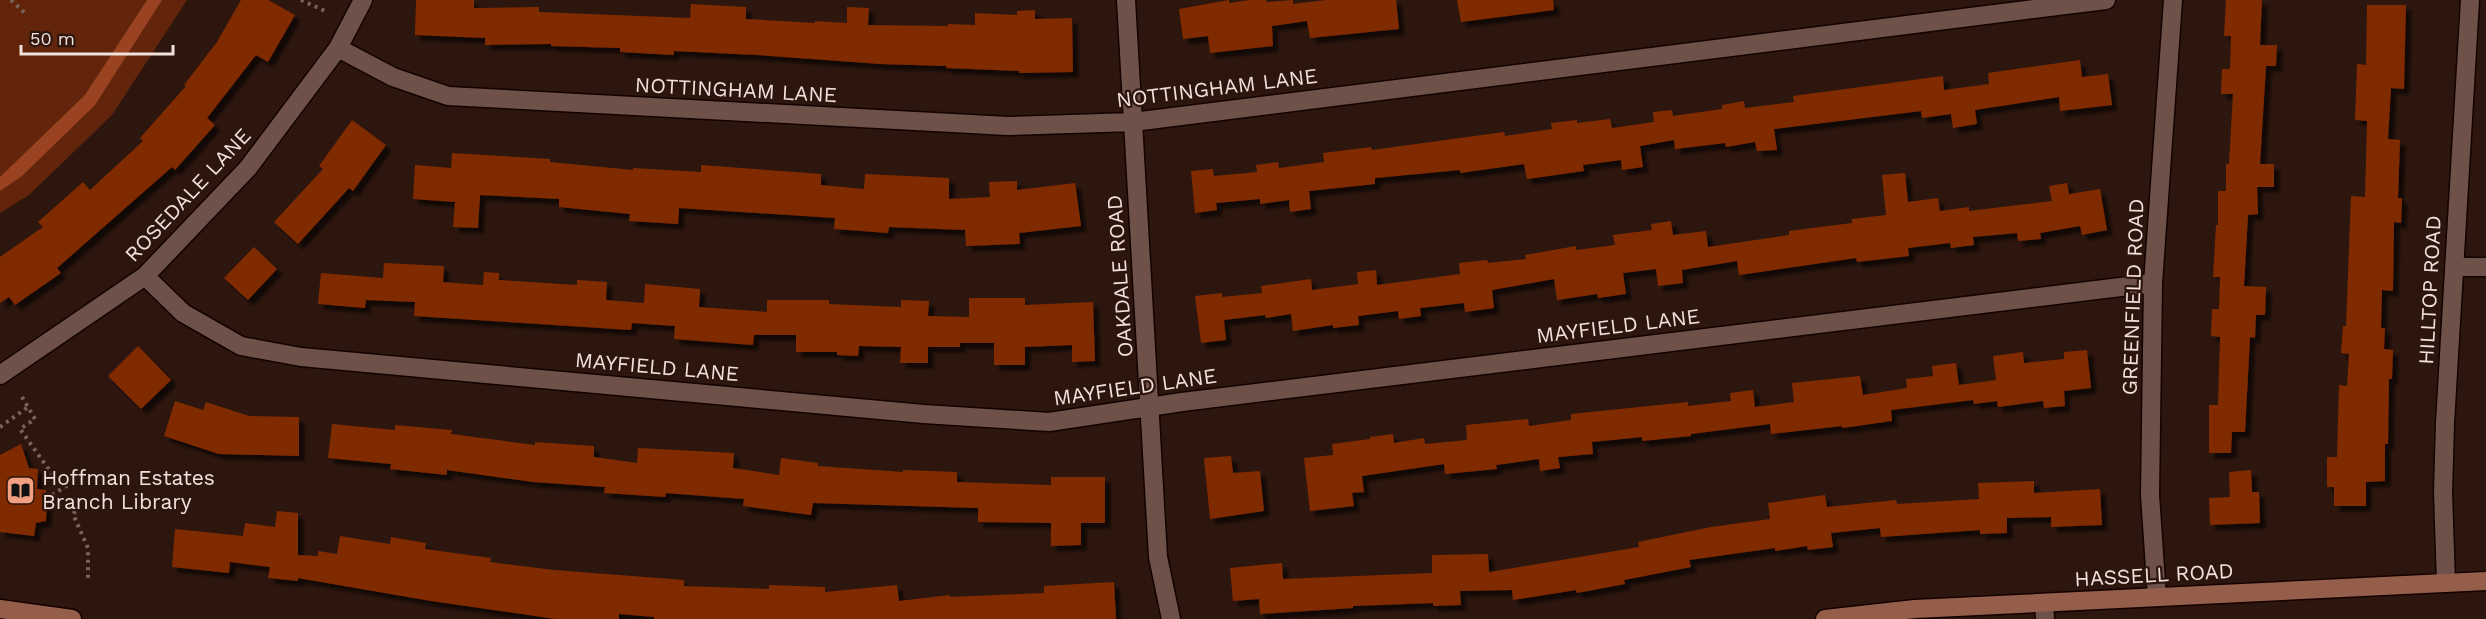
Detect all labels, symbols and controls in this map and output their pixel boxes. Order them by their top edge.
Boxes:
scale bar [21,18,172,56]
text: 50 m [30,28,75,49]
street label: NOTTINGHAM LANE [1115,63,1319,112]
street label: NOTTINGHAM LANE [634,72,838,107]
street label: ROSEDALE LANE [119,123,256,267]
street label: OAKDALE ROAD [1101,194,1138,358]
street label: GREENFIELD ROAD [2117,198,2148,396]
street label: HILLTOP ROAD [2413,215,2446,365]
street label: MAYFIELD LANE [1535,303,1701,348]
street label: MAYFIELD LANE [574,347,740,386]
street label: MAYFIELD LANE [1052,363,1218,410]
place label: Hoffman Estates Branch Library [42,465,215,514]
library icon: Hoffman Estates Branch Library [5,474,37,506]
street label: HASSELL ROAD [2074,558,2234,591]

